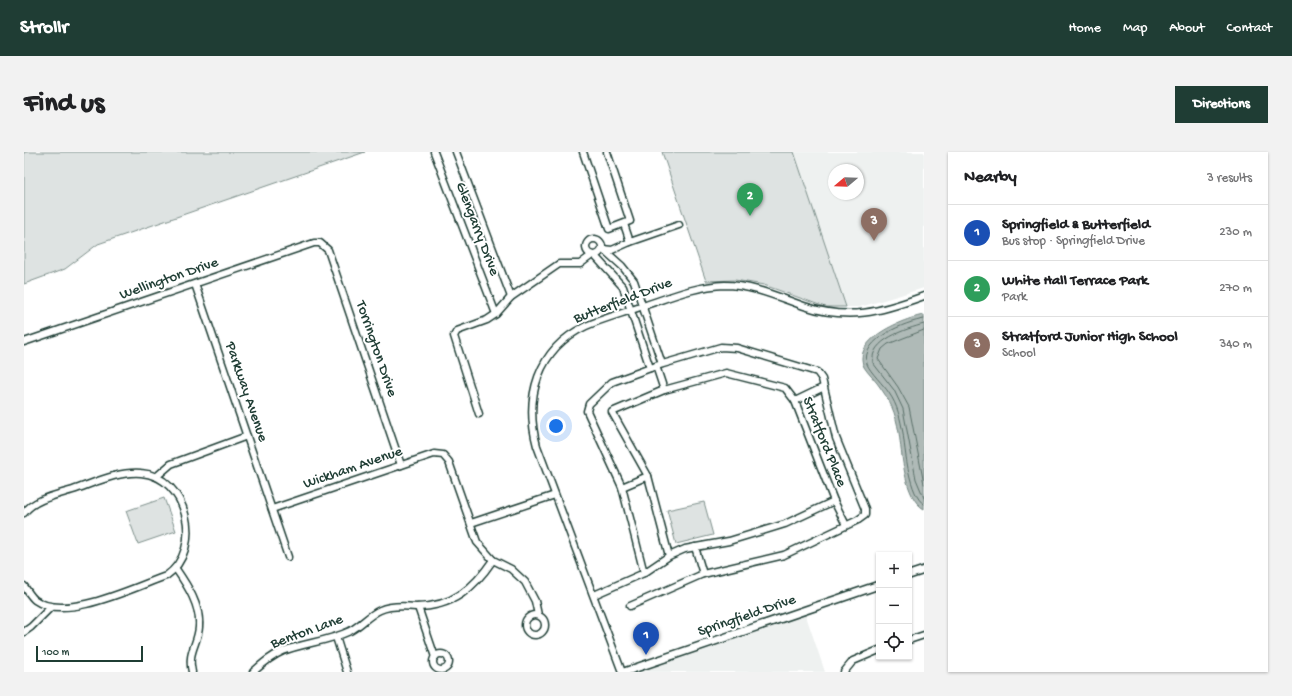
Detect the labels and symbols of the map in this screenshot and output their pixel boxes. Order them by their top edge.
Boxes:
north arrow [828,164,864,200]
street label: Glengarry Drive [451,180,503,279]
pin: 2 [737,183,763,216]
pin: 3 [861,208,887,241]
street label: Wellington Drive [117,254,221,304]
street label: Butterfield Drive [570,274,675,328]
street label: Torrington Drive [351,298,401,400]
street label: Parkway Avenue [220,339,272,445]
street label: Stratford Place [798,394,850,490]
your location [546,416,566,436]
street label: Wickham Avenue [301,443,405,493]
street label: Springfield Drive [696,591,799,641]
street label: Benton Lane [267,610,346,654]
pin: 1 [633,622,659,655]
scale bar [36,644,143,663]

